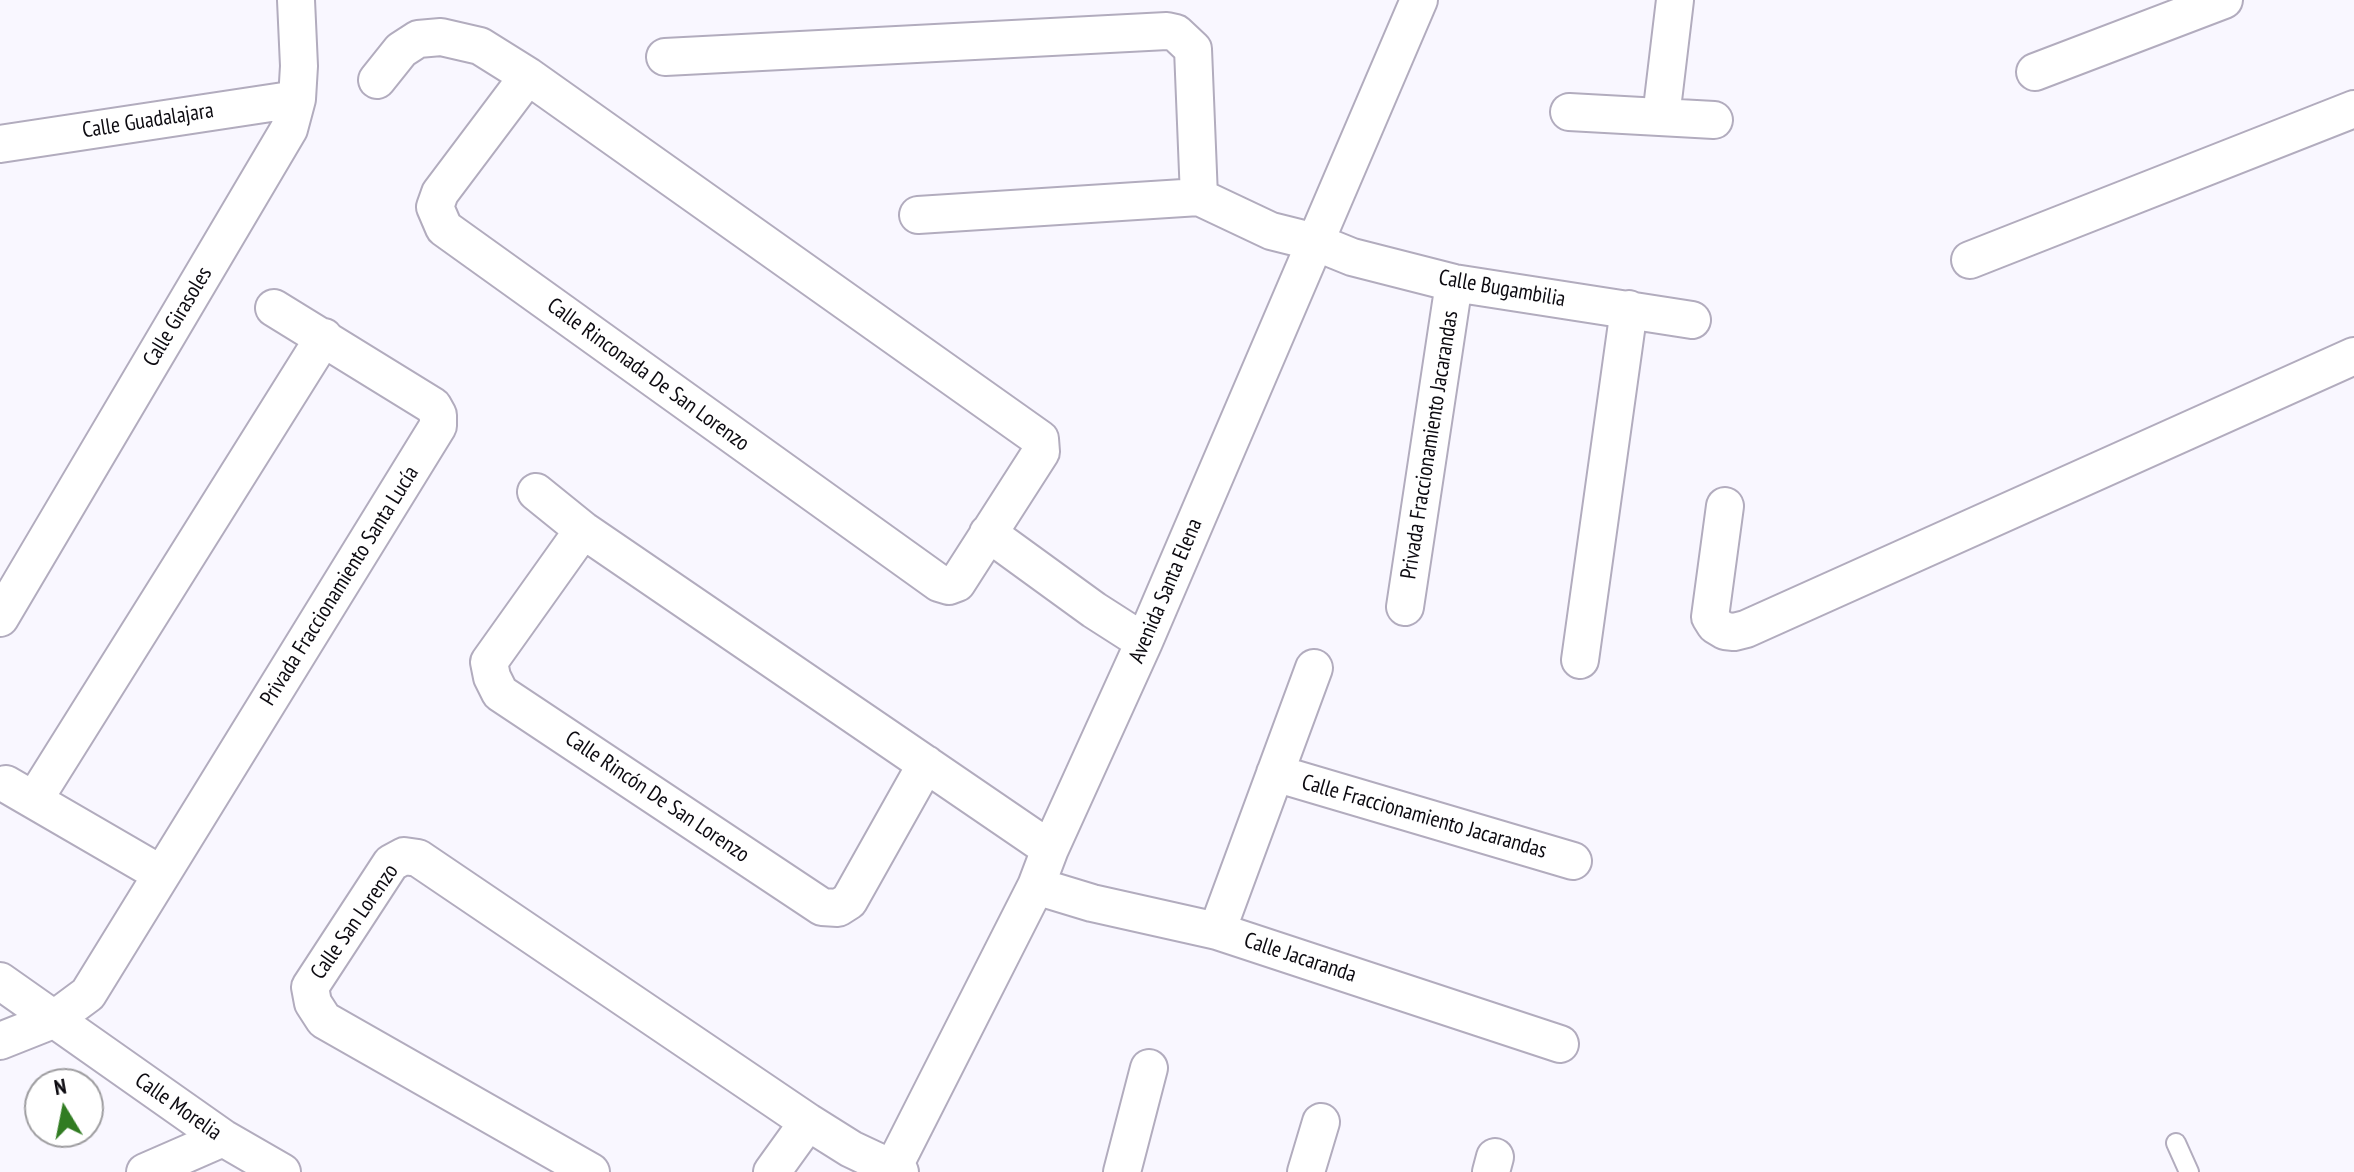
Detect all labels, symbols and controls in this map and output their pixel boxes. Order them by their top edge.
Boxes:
street label: Calle Guadalajara [81,98,215,144]
street label: Calle Girasoles [138,262,218,372]
street label: Calle Bugambilia [1437,265,1567,313]
street label: Calle Rinconada De San Lorenzo [542,293,754,457]
street label: Privada Fraccionamiento Jacarandas [1396,309,1464,581]
street label: Privada Fraccionamiento Santa Lucía [255,461,425,711]
street label: Avenida Santa Elena [1124,515,1208,667]
street label: Calle Rincón De San Lorenzo [560,726,754,868]
street label: Calle Fraccionamiento Jacarandas [1299,769,1549,865]
street label: Calle San Lorenzo [306,859,404,985]
street label: Calle Jacaranda [1241,928,1359,988]
north arrow [24,1068,104,1148]
street label: Calle Morelia [130,1068,226,1146]
text: N [52,1072,68,1101]

